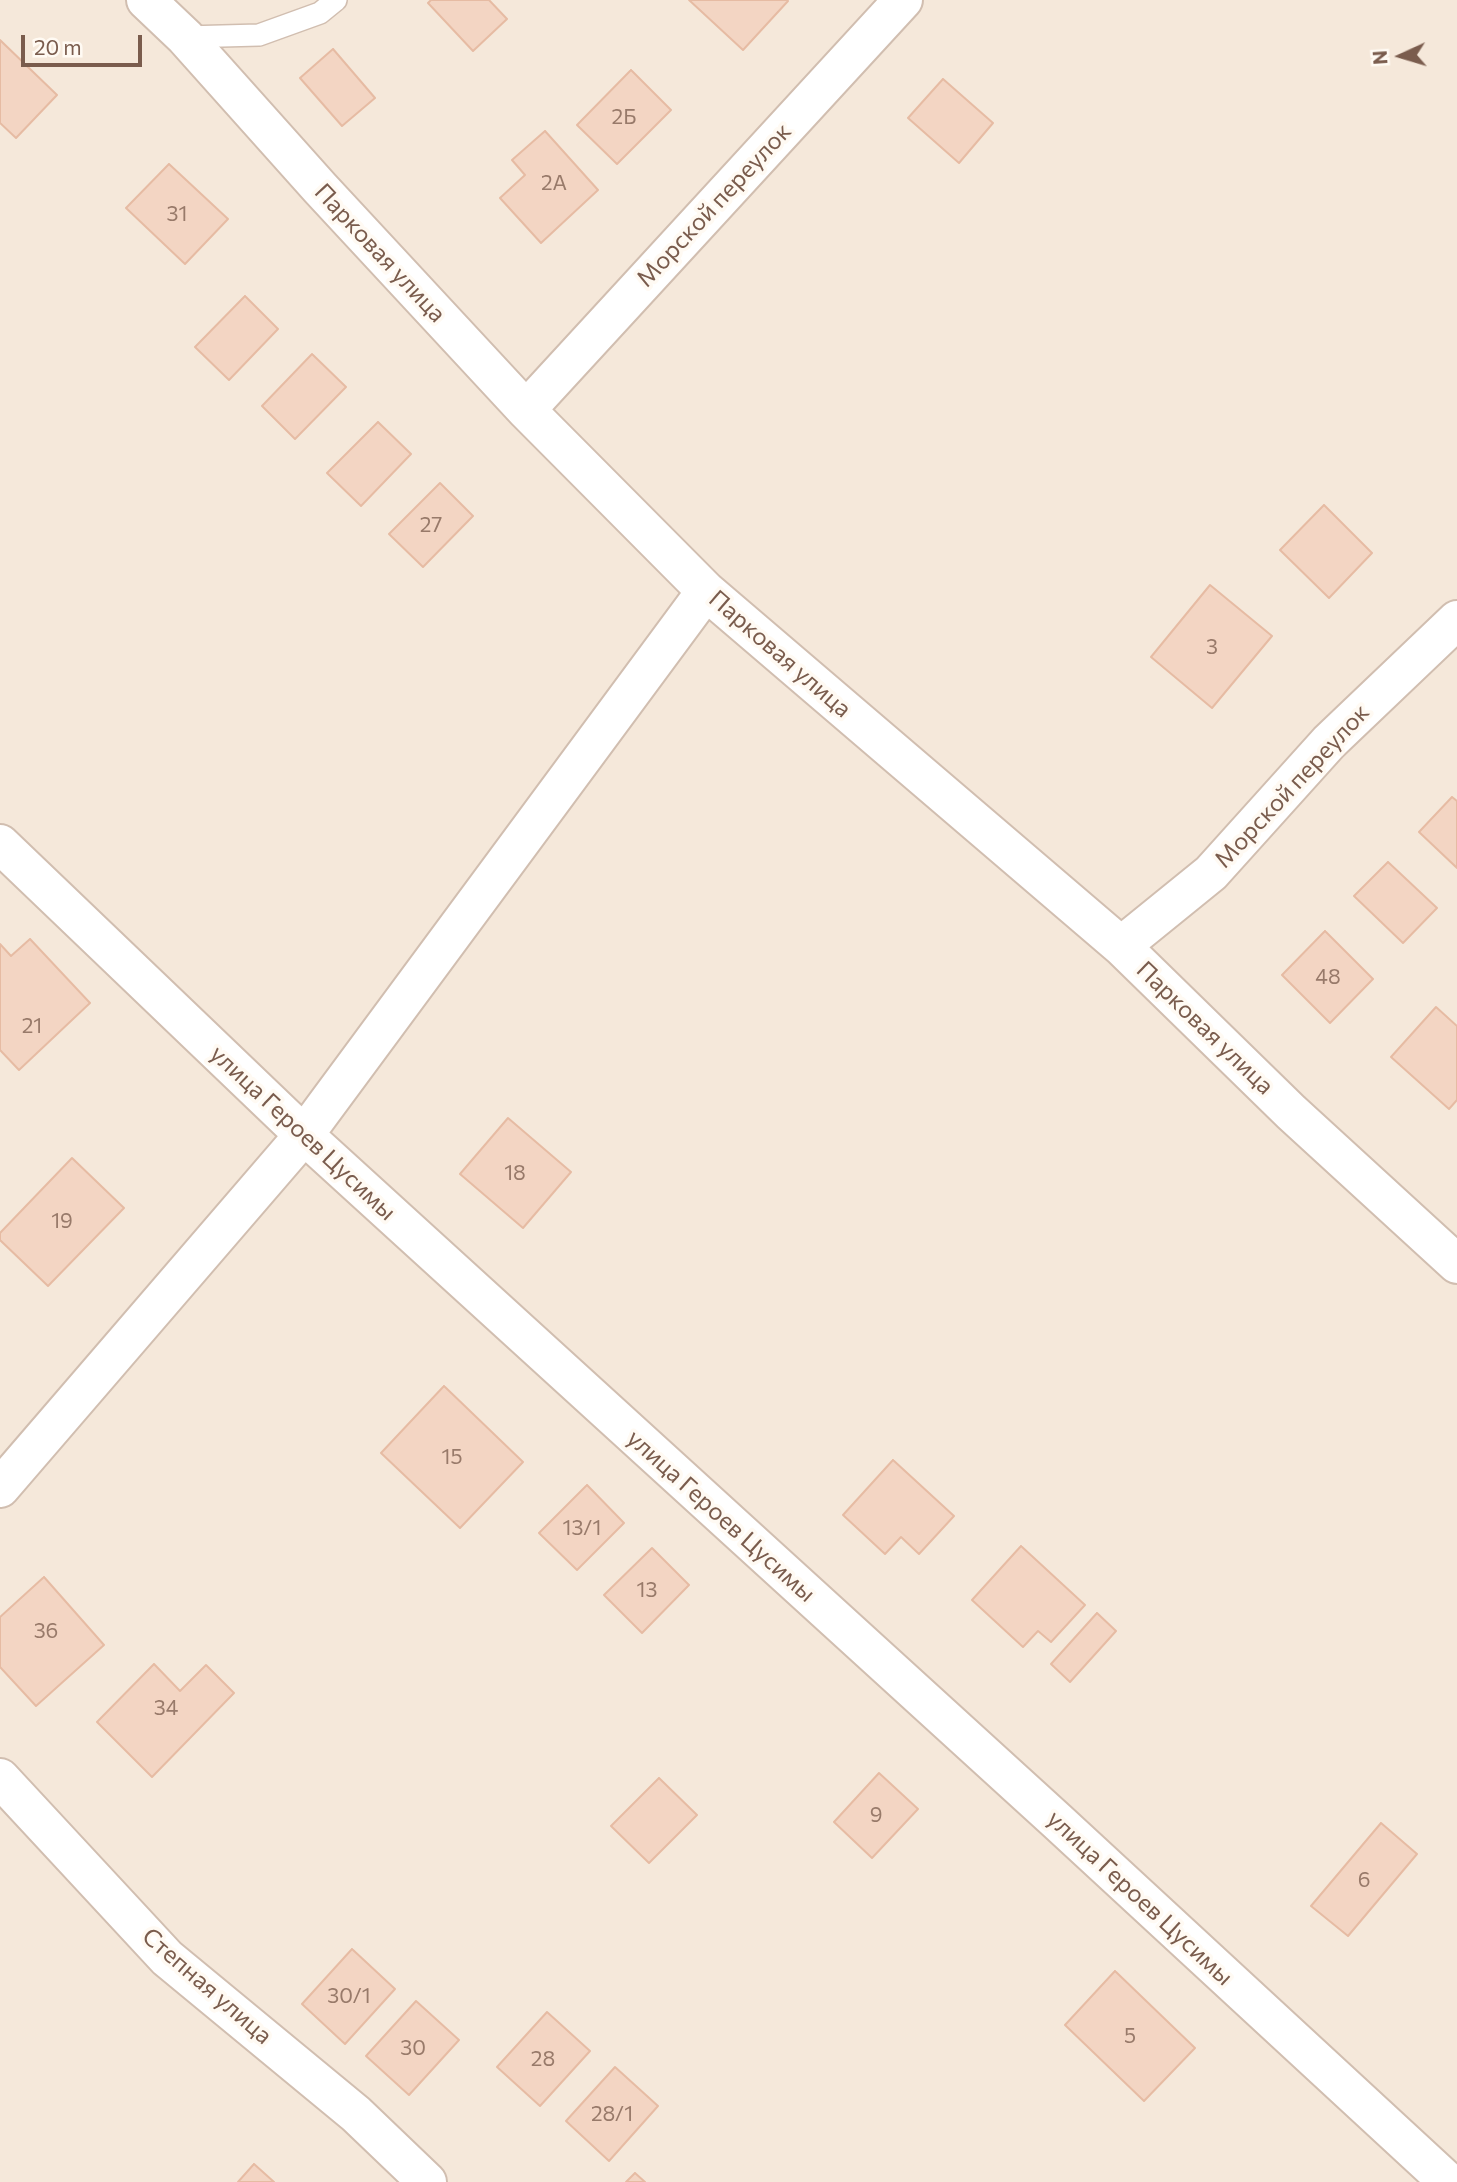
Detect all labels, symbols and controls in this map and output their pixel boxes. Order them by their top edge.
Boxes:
scale bar [24,21,145,65]
north arrow [1366,21,1436,91]
text: 20 m [34,34,82,59]
text: N [1368,50,1392,65]
house number: 2Б [612,104,636,130]
street label: Морской переулок [631,117,797,293]
house number: 2А [541,170,567,196]
street label: Парковая улица [308,178,452,328]
house number: 31 [167,201,187,227]
house number: 27 [420,512,442,538]
street label: Парковая улица [703,584,857,724]
house number: 3 [1206,634,1218,660]
street label: Морской переулок [1209,698,1375,874]
street label: Парковая улица [1131,955,1279,1101]
house number: 48 [1315,964,1341,990]
house number: 21 [22,1013,42,1039]
street label: улица Героев Цусимы [204,1040,402,1226]
house number: 18 [504,1160,526,1186]
house number: 19 [51,1208,73,1234]
street label: улица Героев Цусимы [621,1424,821,1608]
house number: 15 [441,1444,463,1470]
house number: 13/1 [563,1515,601,1541]
house number: 13 [637,1577,657,1603]
house number: 36 [34,1618,58,1644]
house number: 34 [154,1695,178,1721]
house number: 9 [870,1802,882,1828]
street label: улица Героев Цусимы [1041,1805,1239,1991]
house number: 6 [1358,1867,1370,1893]
street label: Степная улица [136,1922,278,2050]
house number: 30/1 [327,1983,371,2009]
house number: 5 [1124,2023,1136,2049]
house number: 30 [400,2035,426,2061]
house number: 28 [531,2046,555,2072]
house number: 28/1 [591,2101,633,2127]

